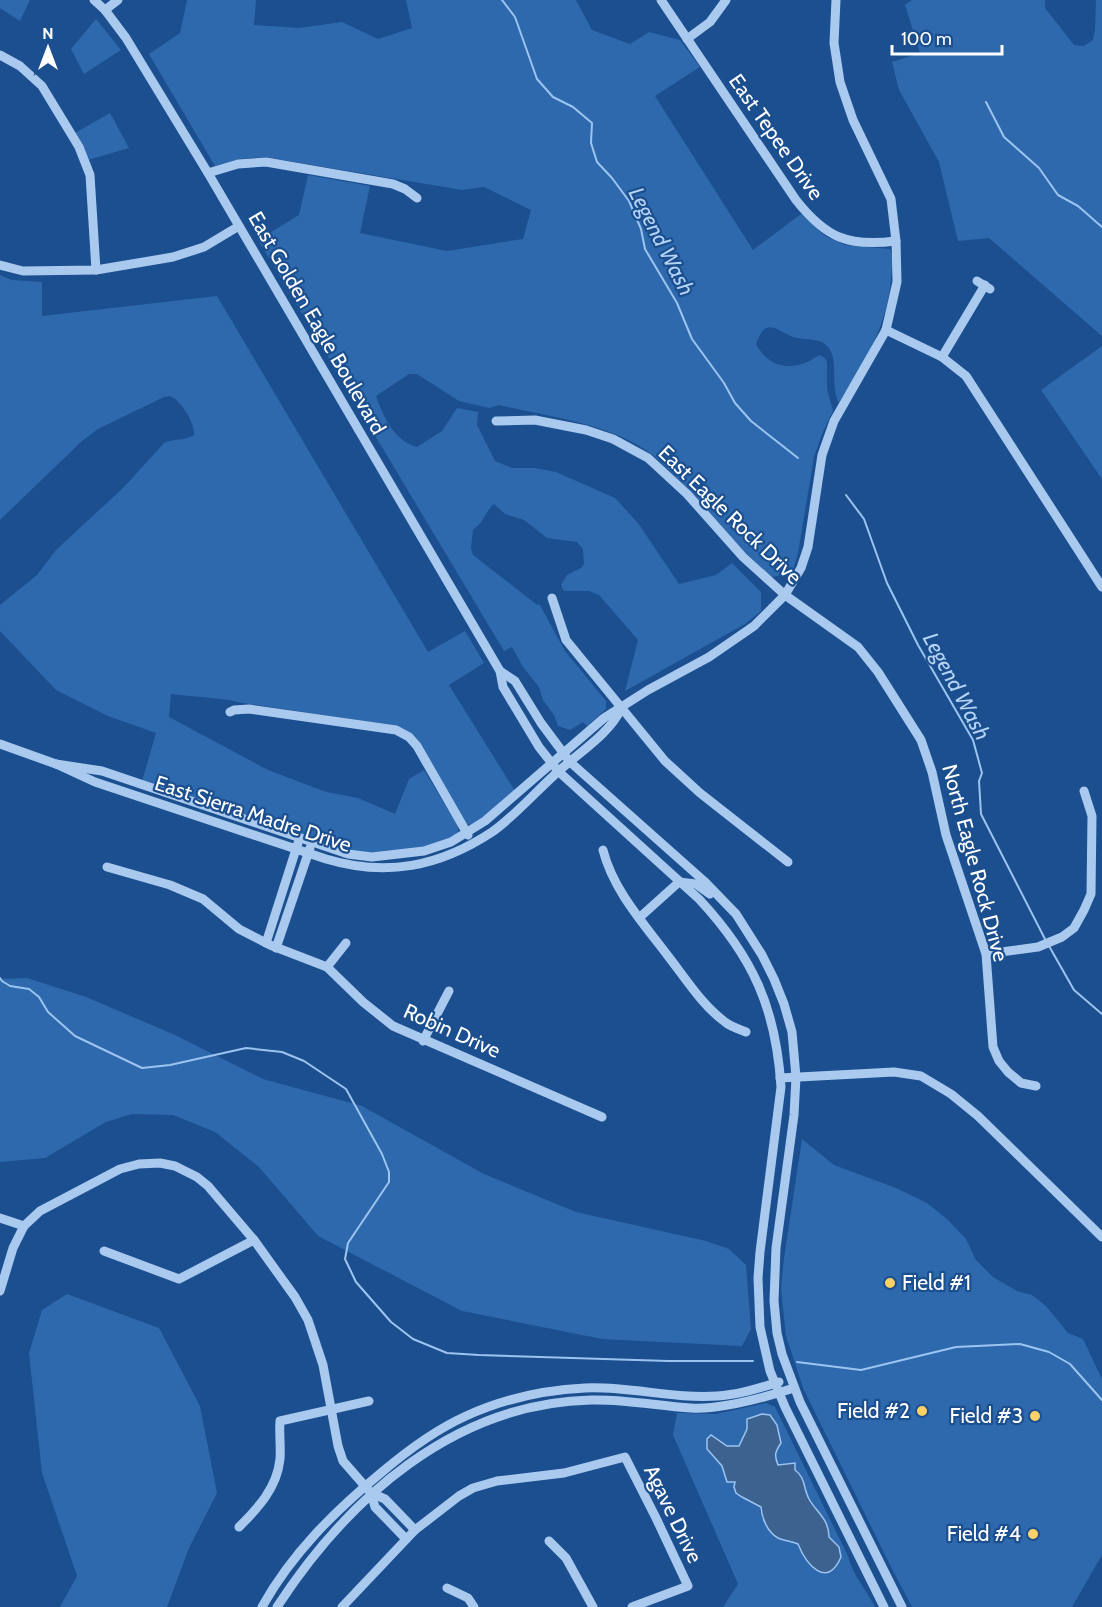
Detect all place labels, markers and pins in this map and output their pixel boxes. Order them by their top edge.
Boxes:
place label: Field #1 [902,1270,971,1295]
marker: Field #1 [883,1276,897,1290]
place label: Field #2 [837,1398,910,1423]
place label: Field #3 [950,1403,1023,1428]
marker: Field #2 [915,1404,929,1418]
marker: Field #3 [1028,1409,1042,1423]
place label: Field #4 [947,1521,1021,1546]
marker: Field #4 [1026,1527,1040,1541]

